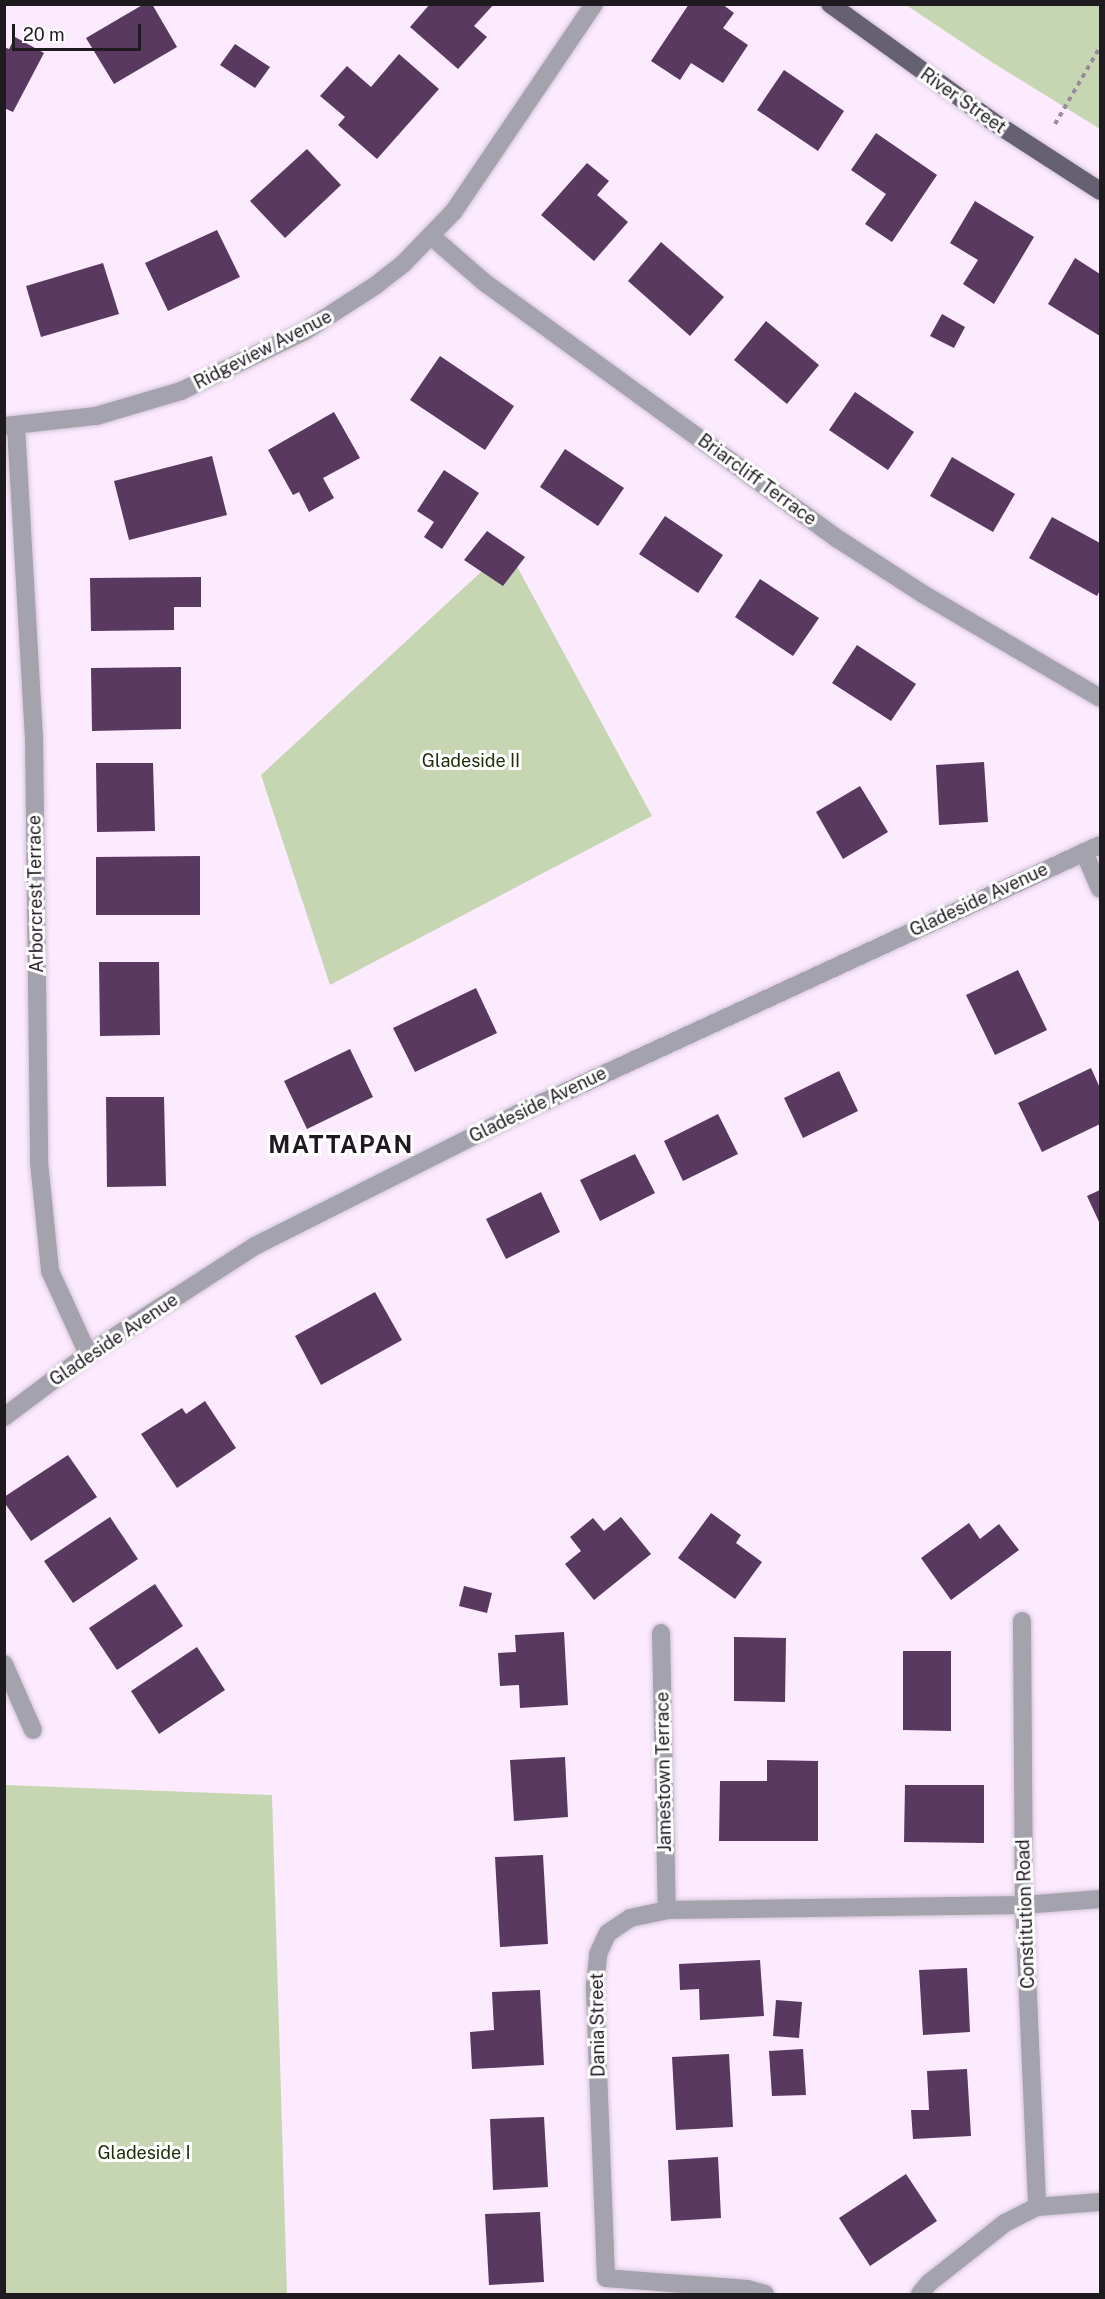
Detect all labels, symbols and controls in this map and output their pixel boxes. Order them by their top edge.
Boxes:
scale bar [15,12,144,50]
text: 20 m [23,24,65,45]
street label: River Street [916,64,1010,138]
street label: Ridgeview Avenue [190,306,336,394]
street label: Briarcliff Terrace [693,430,821,530]
park label: Gladeside II [422,750,520,772]
street label: Arborcrest Terrace [24,815,48,973]
street label: Gladeside Avenue [906,858,1052,942]
street label: Gladeside Avenue [466,1062,610,1148]
district label: MATTAPAN [268,1131,414,1159]
street label: Gladeside Avenue [46,1289,182,1391]
street label: Jamestown Terrace [652,1692,676,1852]
street label: Constitution Road [1013,1839,1039,1989]
street label: Dania Street [586,1973,610,2077]
park label: Gladeside I [97,2142,191,2164]

